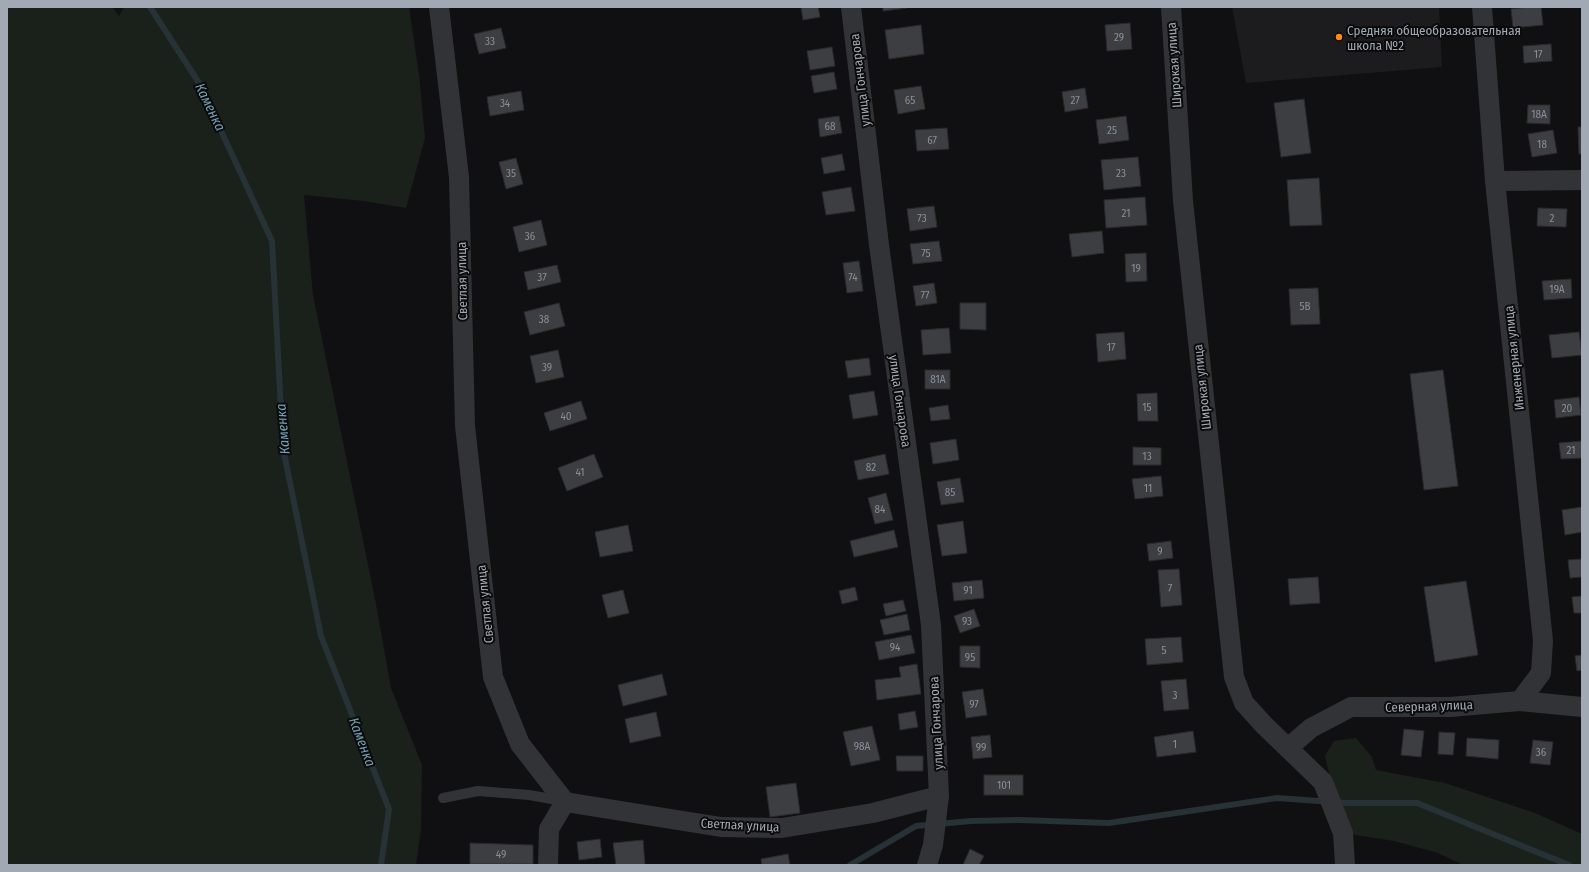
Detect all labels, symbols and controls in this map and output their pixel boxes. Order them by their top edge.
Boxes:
street label: Широкая улица [1164,22,1184,108]
place label: Средняя общеобразовательная школа №2 [1347,23,1521,53]
house number: 29 [1114,31,1124,44]
marker: Средняя общеобразовательная школа №2 [1334,32,1344,42]
street label: улица Гончарова [847,33,873,127]
house number: 33 [485,35,495,48]
house number: 17 [1534,48,1543,61]
water label: Каменка [191,80,229,134]
house number: 65 [905,94,915,107]
house number: 27 [1070,94,1080,107]
house number: 34 [500,97,511,110]
house number: 18А [1531,108,1547,121]
house number: 68 [825,120,836,133]
house number: 25 [1107,124,1117,137]
house number: 67 [927,134,937,147]
house number: 18 [1537,138,1547,151]
house number: 35 [506,167,516,180]
house number: 23 [1116,167,1126,180]
house number: 21 [1122,207,1130,220]
house number: 73 [917,212,927,225]
house number: 2 [1550,212,1555,225]
house number: 36 [525,230,536,243]
street label: Светлая улица [454,241,470,321]
house number: 75 [921,247,931,260]
house number: 19 [1131,262,1141,275]
house number: 37 [537,271,547,284]
house number: 74 [848,271,858,284]
house number: 19А [1549,283,1565,296]
house number: 77 [921,289,930,302]
house number: 5В [1299,300,1311,313]
street label: Инженерная улица [1501,305,1527,411]
house number: 38 [539,313,550,326]
house number: 17 [1107,341,1116,354]
street label: Широкая улица [1190,344,1214,430]
street label: улица Гончарова [886,354,914,448]
house number: 39 [542,361,552,374]
house number: 81А [930,373,946,386]
house number: 15 [1142,401,1152,414]
house number: 20 [1562,402,1573,415]
water label: Каменка [272,403,294,455]
house number: 40 [560,410,572,423]
house number: 21 [1567,444,1575,457]
house number: 13 [1142,450,1152,463]
house number: 82 [866,461,876,474]
house number: 41 [575,466,585,479]
house number: 11 [1144,482,1152,495]
house number: 85 [945,486,955,499]
house number: 84 [875,503,886,516]
house number: 9 [1157,545,1163,558]
street label: Светлая улица [473,564,497,644]
house number: 7 [1168,582,1173,595]
house number: 91 [963,584,973,597]
house number: 93 [962,615,972,628]
house number: 94 [890,641,901,654]
house number: 5 [1161,644,1167,657]
house number: 95 [965,651,975,664]
street label: улица Гончарова [926,676,946,770]
house number: 3 [1173,689,1178,702]
street label: Северная улица [1385,697,1473,715]
house number: 97 [969,698,979,711]
water label: Каменка [345,715,379,769]
house number: 1 [1173,738,1177,751]
house number: 98А [854,740,871,753]
house number: 99 [976,741,986,754]
house number: 36 [1536,746,1547,759]
house number: 101 [997,779,1011,792]
street label: Светлая улица [700,815,780,835]
house number: 49 [496,848,506,861]

